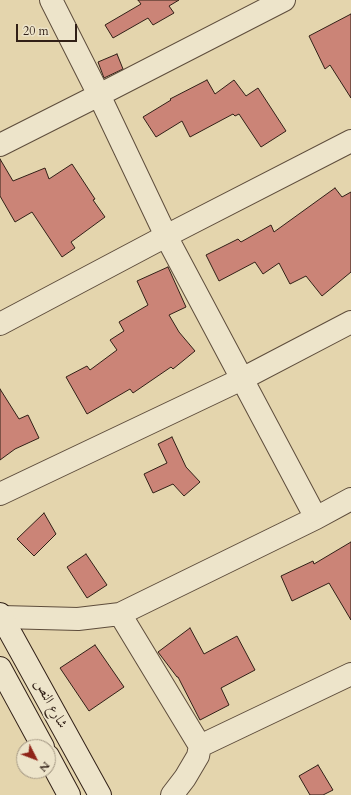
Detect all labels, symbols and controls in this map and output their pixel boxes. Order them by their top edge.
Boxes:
scale bar [18,16,79,42]
text: 20 m [23,23,49,39]
street label: شارع النص [30,677,70,731]
north arrow [16,739,56,779]
text: N [36,758,53,775]

